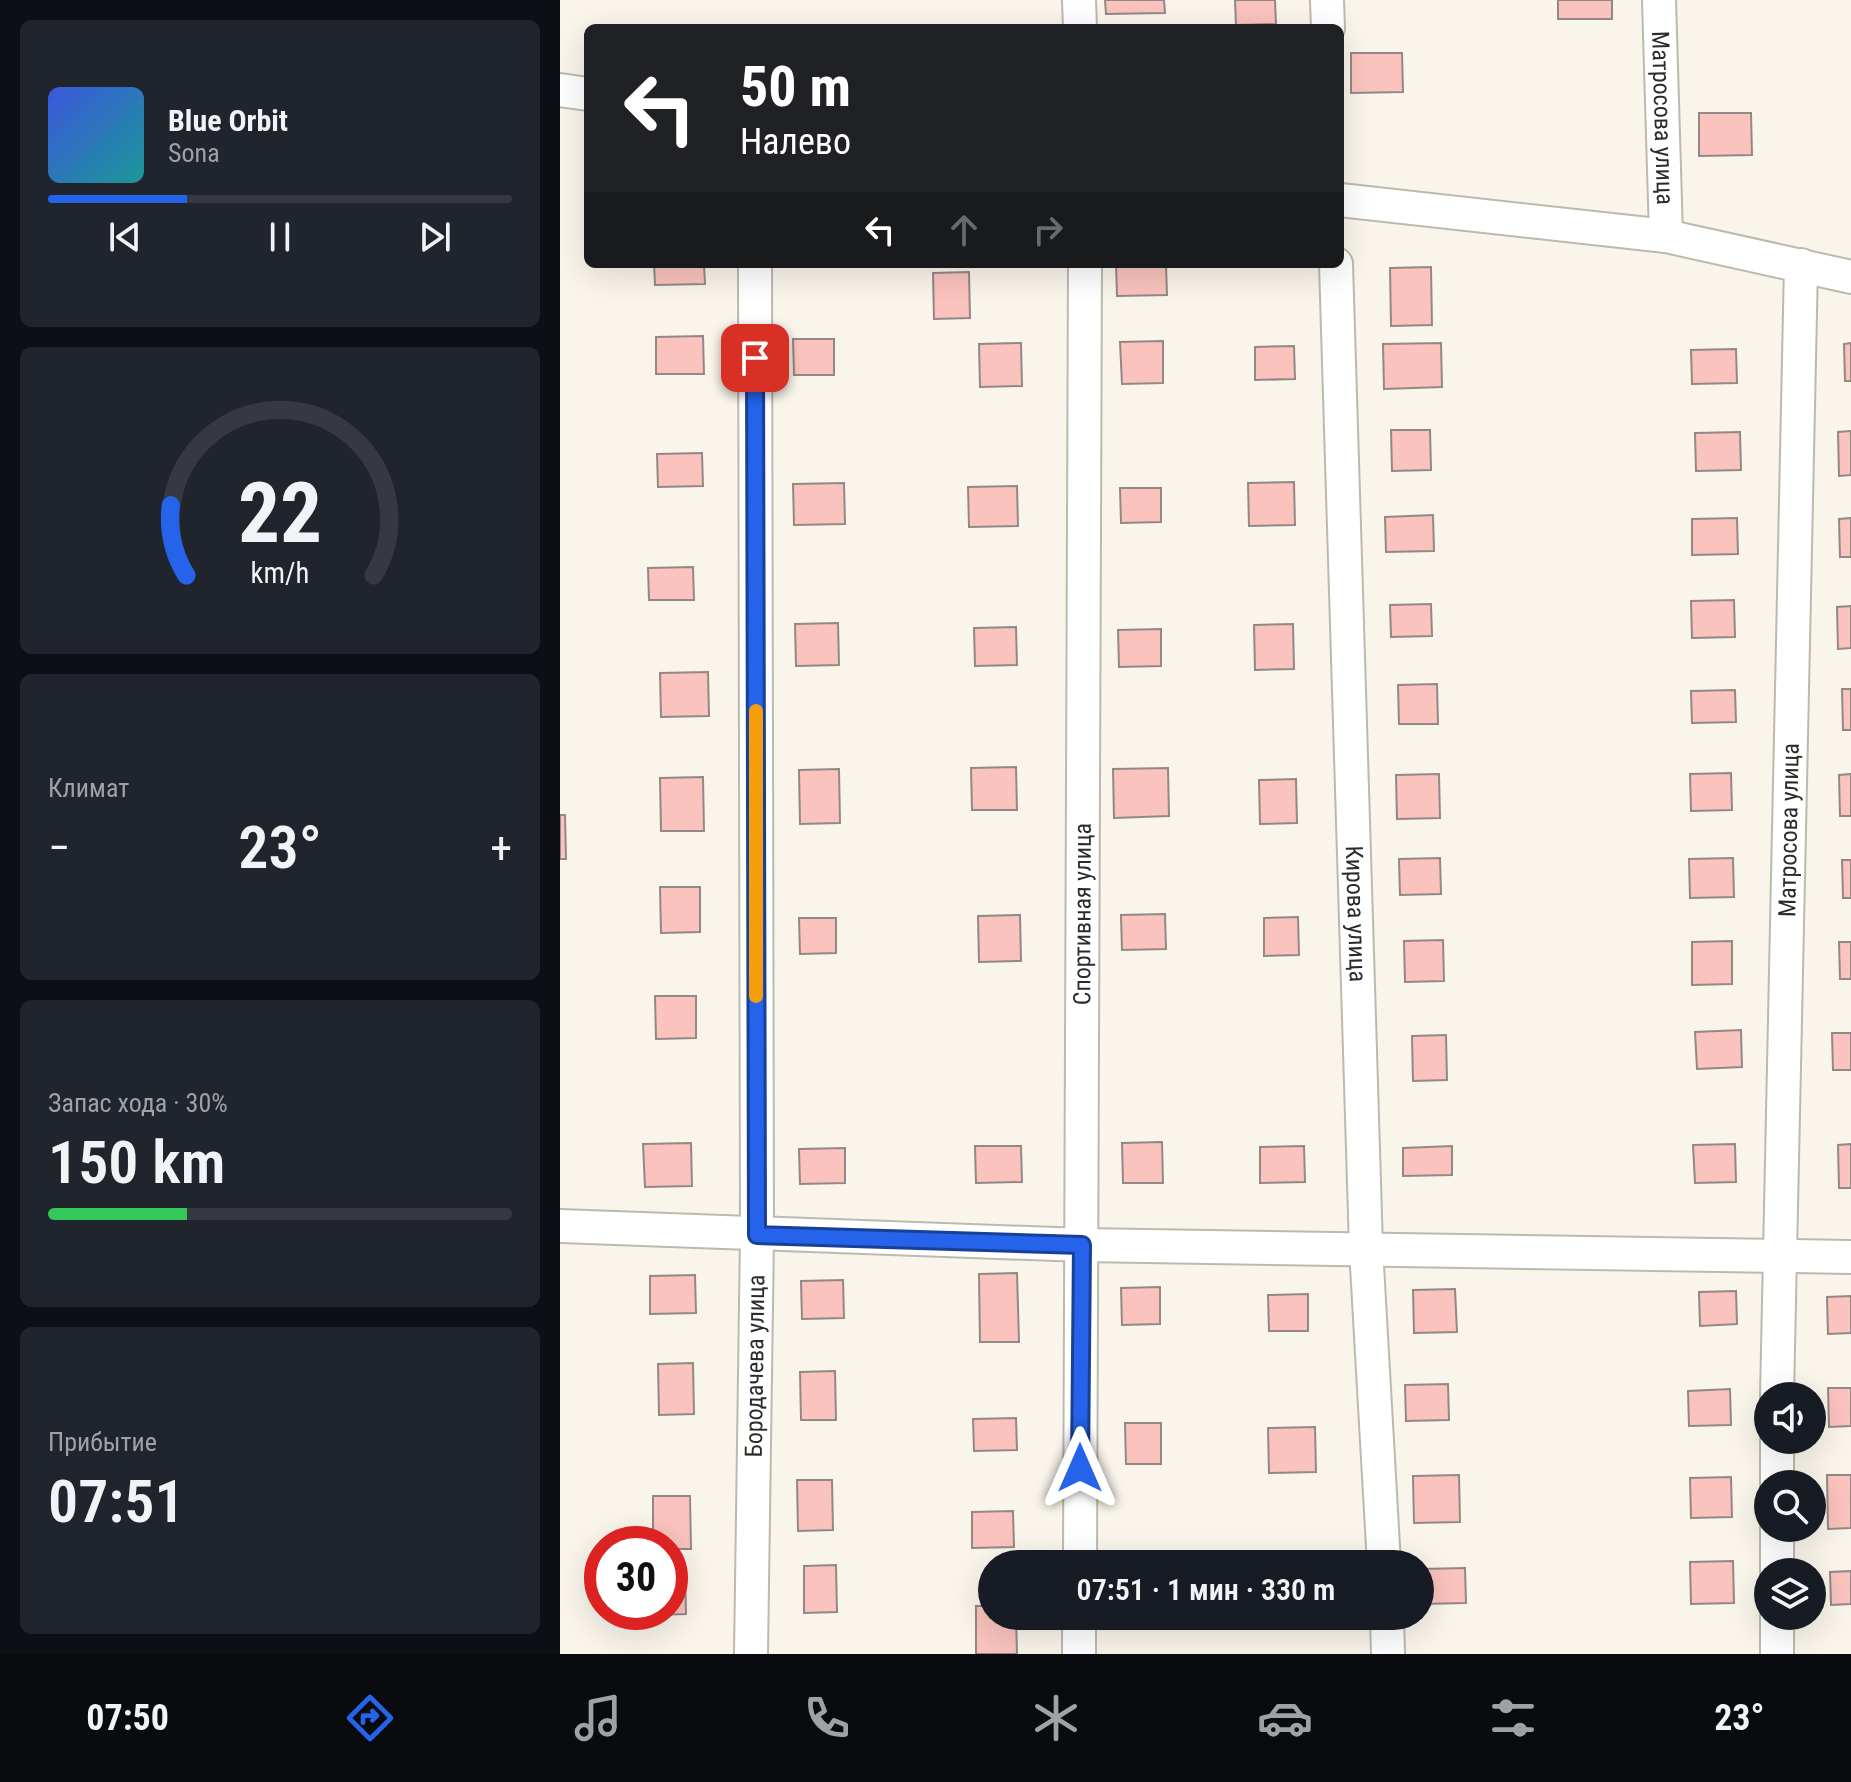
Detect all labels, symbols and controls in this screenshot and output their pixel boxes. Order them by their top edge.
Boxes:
street label: Матросова улица [1646,31,1679,205]
text: 50 m [740,54,851,120]
icon: left [608,56,712,160]
text: Blue Orbit [168,103,288,138]
text: Налево [740,121,851,163]
text: Sona [168,138,220,168]
icon: left [858,208,902,252]
icon: ahead [942,208,986,252]
icon: right [1026,208,1070,252]
icon: previous [103,215,147,259]
icon: pause [258,215,302,259]
icon: next [413,215,457,259]
pin [721,324,789,392]
icon: arrive [733,336,777,380]
text: 22 [238,465,322,562]
text: km/h [251,556,309,590]
street label: Матросова улица [1773,743,1805,917]
text: Климат [48,773,129,803]
text: 23° [238,812,322,883]
text: − [48,822,70,874]
text: + [490,822,512,874]
street label: Спортивная улица [1068,823,1097,1005]
street label: Кирова улица [1340,845,1372,982]
text: Запас хода · 30% [48,1088,228,1118]
text: 150 km [48,1127,225,1198]
street label: Бородачева улица [740,1275,770,1458]
map controls [1754,1382,1826,1630]
button: sound [1754,1382,1826,1454]
position arrow [1038,1426,1122,1510]
text: Прибытие [48,1427,157,1457]
text: 07:51 [48,1466,185,1537]
button: search [1754,1470,1826,1542]
speed limit sign: 30 [584,1526,688,1630]
button: layers [1754,1558,1826,1630]
text: 07:51 · 1 мин · 330 m [1077,1572,1335,1607]
icon: directions [342,1690,398,1746]
icon: music [570,1690,626,1746]
icon: phone [799,1690,855,1746]
icon: climate [1028,1690,1084,1746]
icon: car [1257,1690,1313,1746]
icon: filters [1485,1690,1541,1746]
text: 07:50 [86,1697,169,1739]
text: 23° [1714,1697,1765,1739]

